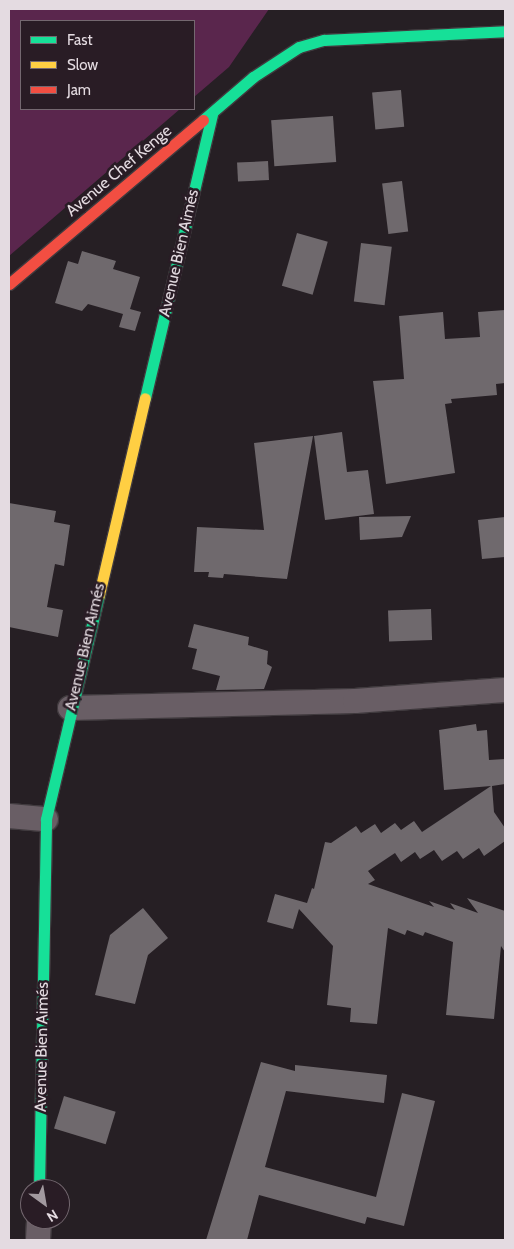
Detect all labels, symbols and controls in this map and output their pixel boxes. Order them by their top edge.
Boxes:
legend [20,20,195,110]
text: Fast [67,31,92,49]
text: Slow [67,56,98,74]
text: Jam [67,81,91,99]
street label: Avenue Chef Kenge [62,121,176,221]
street label: Avenue Bien Aimés [155,187,203,319]
street label: Avenue Bien Aimés [61,581,109,713]
street label: Avenue Bien Aimés [31,982,53,1112]
north arrow [20,1179,70,1229]
text: N [43,1206,61,1226]

